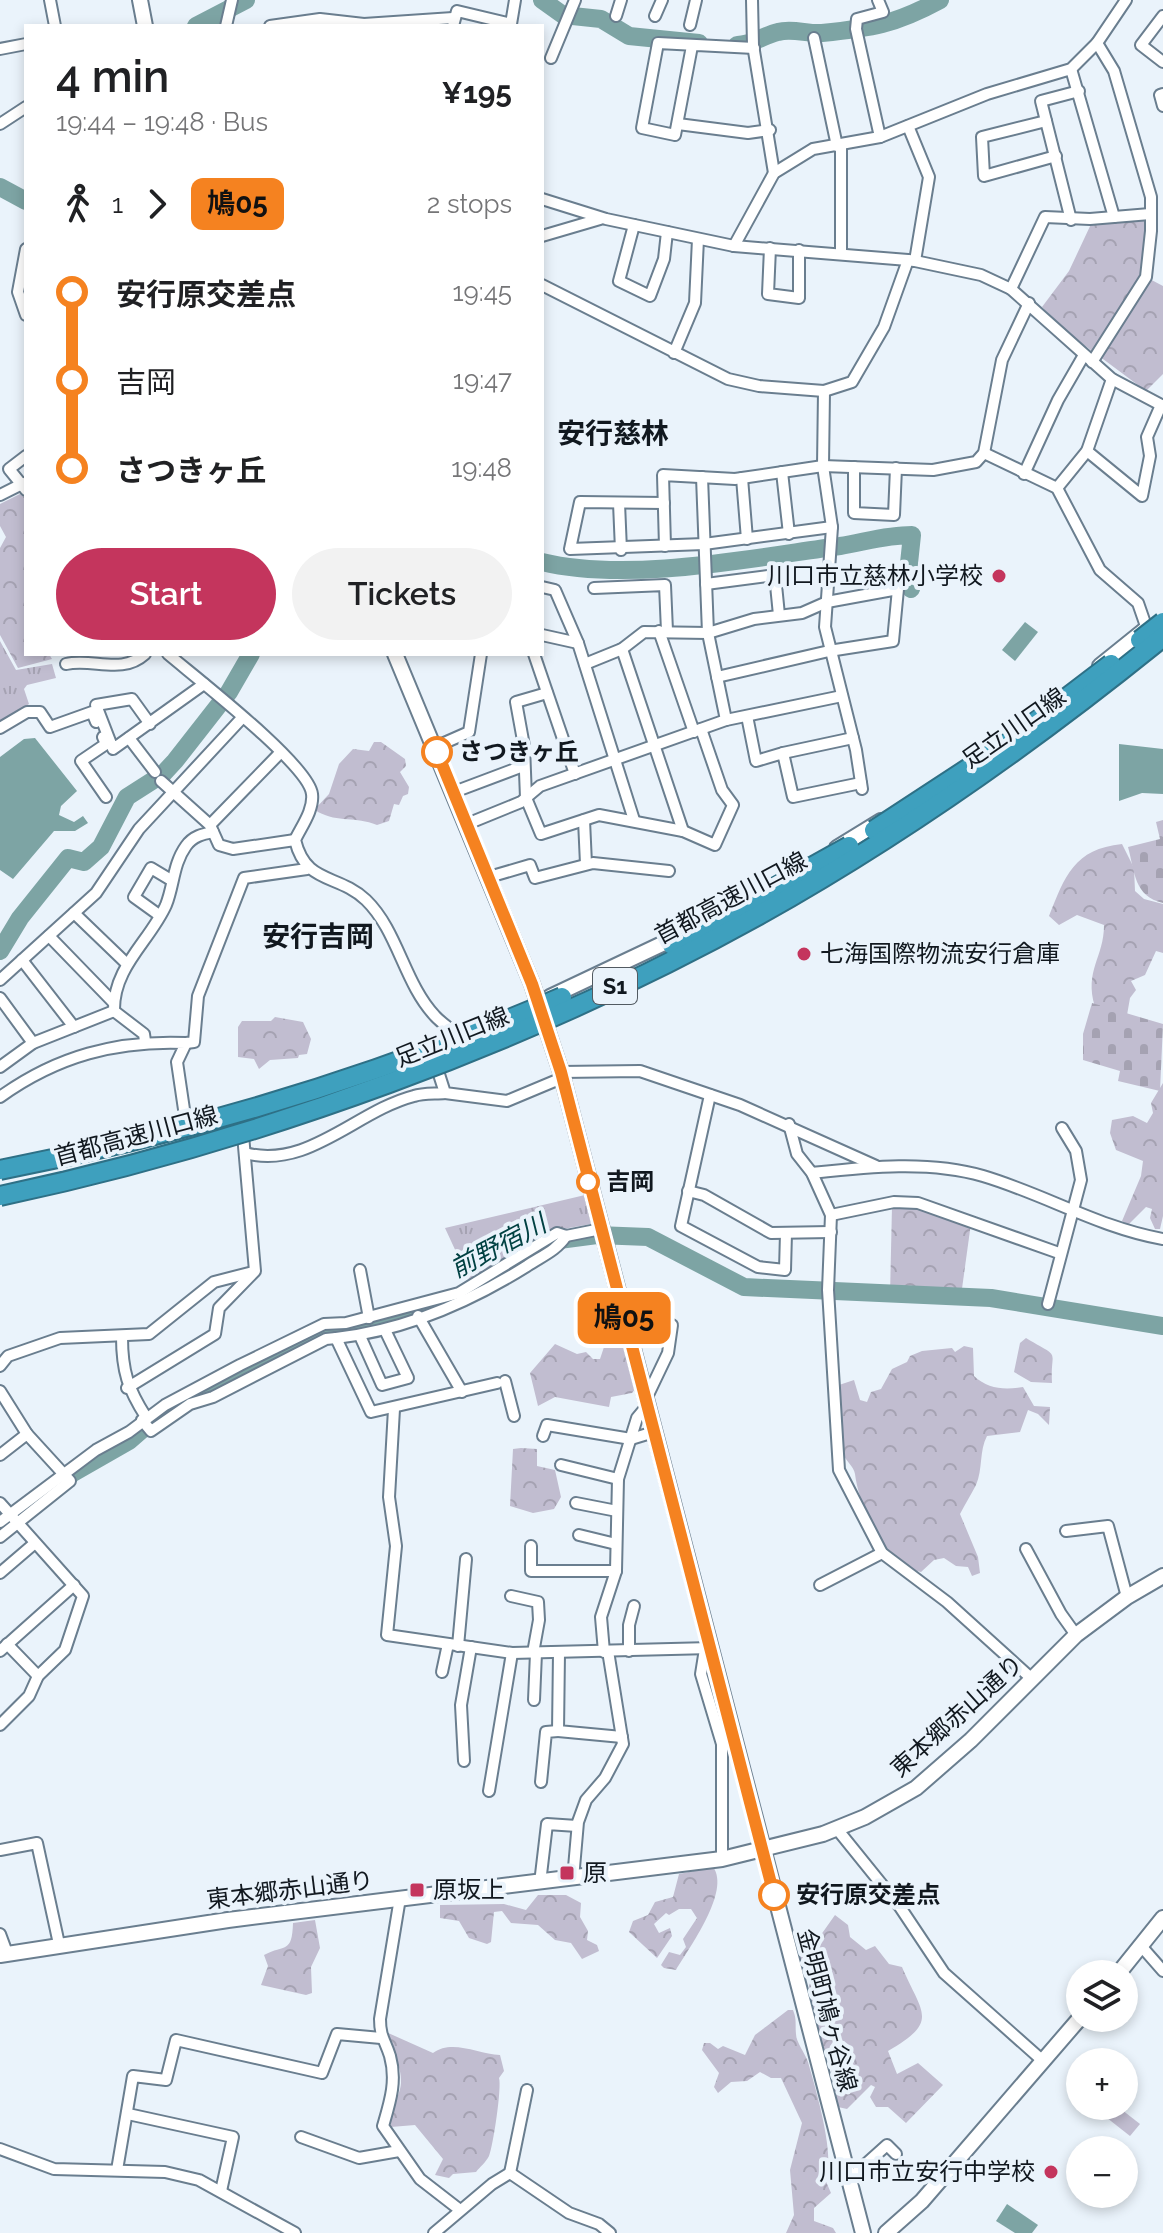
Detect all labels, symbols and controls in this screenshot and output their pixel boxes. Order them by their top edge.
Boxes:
text: 4 min [56,51,169,102]
text: ¥195 [442,75,512,110]
text: 19:44 – 19:48 · Bus [56,107,268,137]
icon: walk [56,182,100,226]
icon: forward [135,182,179,226]
text: 鳩05 [207,187,268,220]
text: 1 [112,189,123,219]
text: 2 stops [427,189,512,219]
text: 安行原交差点 [116,277,296,312]
text: 19:45 [452,277,512,307]
text: 吉岡 [116,365,176,400]
text: 19:47 [453,365,512,395]
district label: 安行慈林 [557,417,669,450]
text: さつきヶ丘 [116,453,266,488]
text: 19:48 [451,453,512,483]
button: Start [56,548,276,640]
button: Tickets [292,548,512,640]
place label: 川口市立慈林小学校 [767,561,983,590]
marker: 川口市立慈林小学校 [990,567,1008,585]
street label: 足立川口線 [956,681,1071,774]
marker: さつきヶ丘 [422,737,452,767]
place label: さつきヶ丘 [459,737,579,766]
street label: 首都高速川口線 [650,845,812,950]
district label: 安行吉岡 [262,920,374,953]
place label: 七海国際物流安行倉庫 [820,939,1060,968]
marker: 七海国際物流安行倉庫 [795,945,813,963]
road number: S1 [593,968,637,1004]
street label: 足立川口線 [391,1001,513,1072]
street label: 首都高速川口線 [51,1100,221,1171]
place label: 吉岡 [606,1167,654,1196]
marker: 吉岡 [577,1171,599,1193]
water label: 前野宿川 [445,1207,554,1284]
line badge: 鳩05 [578,1292,670,1344]
text: 鳩05 [594,1301,654,1334]
street label: 東本郷赤山通り [885,1649,1029,1783]
place label: 原 [583,1858,607,1887]
marker: 原 [558,1864,576,1882]
street label: 東本郷赤山通り [205,1865,375,1914]
place label: 原坂上 [433,1875,505,1904]
marker: 安行原交差点 [759,1880,789,1910]
place label: 安行原交差点 [796,1880,940,1909]
marker: 原坂上 [408,1881,426,1899]
street label: 金明町鳩ヶ谷線 [792,1925,863,2095]
map controls [1066,1960,1138,2208]
button: layers [1066,1960,1138,2032]
button: + [1066,2048,1138,2120]
button: − [1066,2136,1138,2208]
place label: 川口市立安行中学校 [819,2157,1035,2186]
marker: 川口市立安行中学校 [1042,2163,1060,2181]

